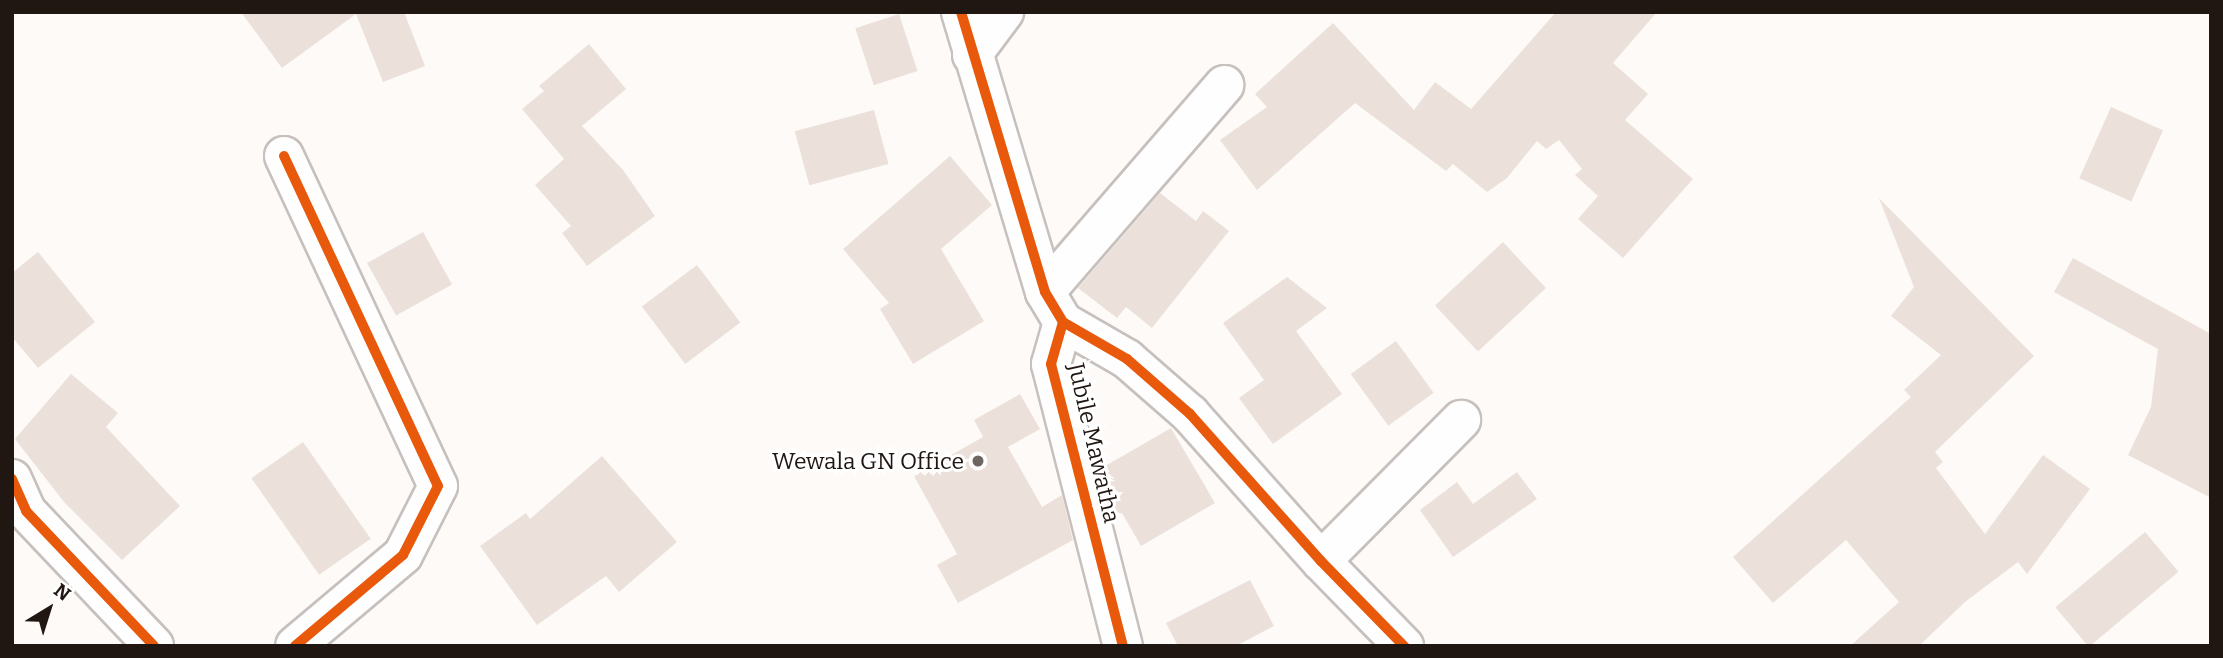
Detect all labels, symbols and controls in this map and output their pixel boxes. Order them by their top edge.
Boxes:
street label: Jubile Mawatha [1062,360,1126,526]
place label: Wewala GN Office [772,447,964,475]
marker: Wewala GN Office [970,453,986,469]
north arrow [14,574,84,644]
text: N [49,578,75,606]

